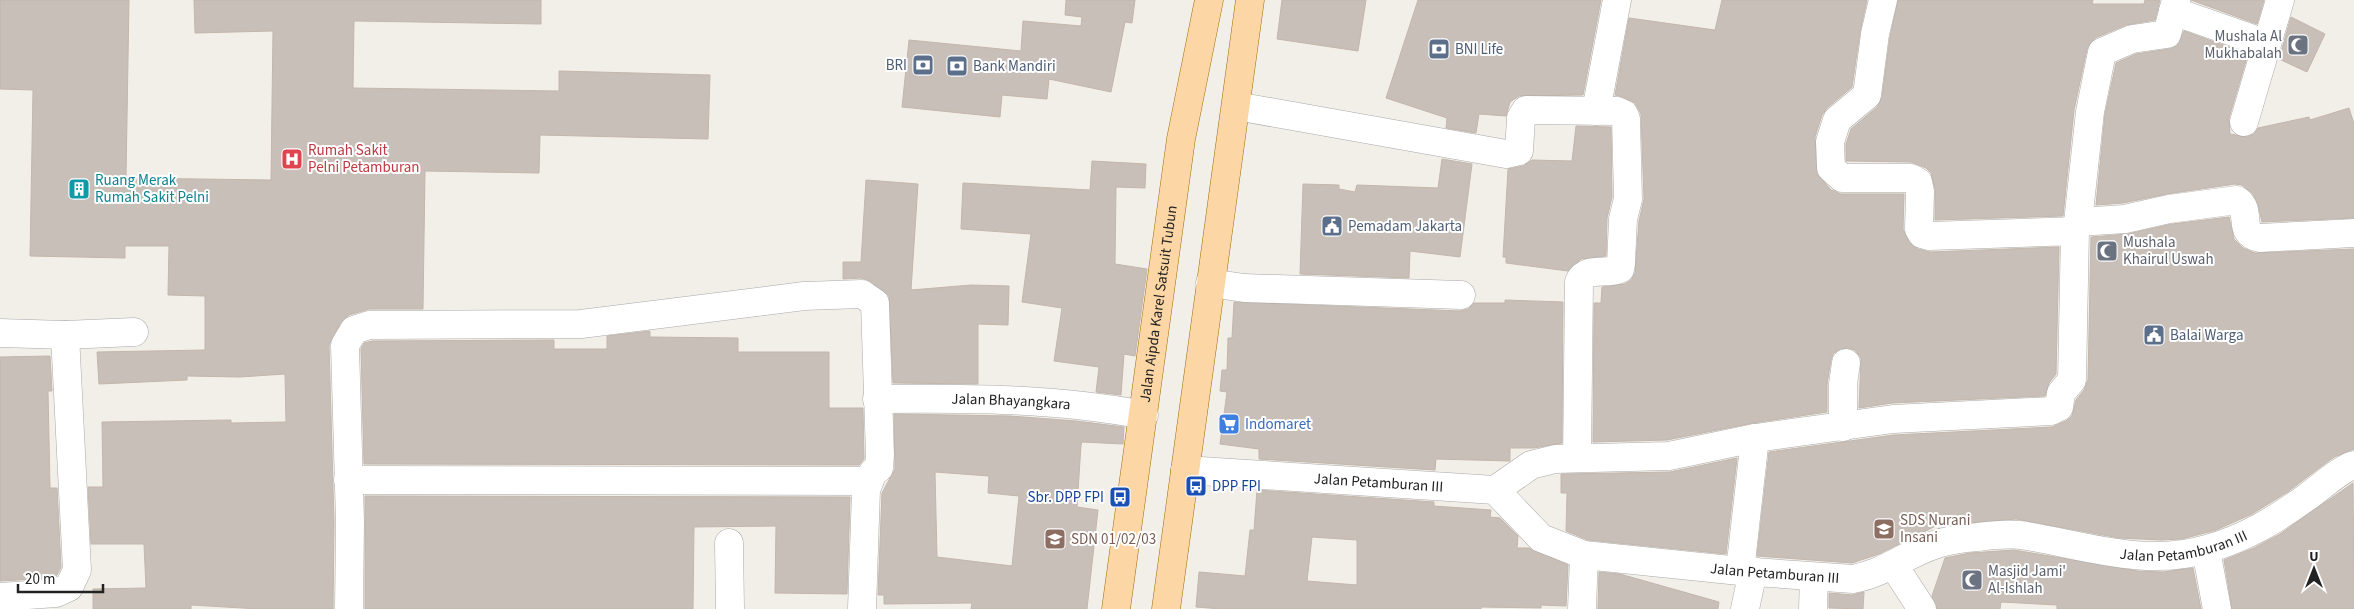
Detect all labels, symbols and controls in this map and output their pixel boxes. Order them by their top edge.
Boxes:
place label: Mushala Al Mukhabalah [2205,26,2282,64]
mosque icon: Mushala Al Mukhabalah [2286,33,2310,57]
bank icon: BNI Life [1427,37,1451,61]
place label: BNI Life [1455,39,1503,60]
bank icon: BRI [911,53,935,77]
bank icon: Bank Mandiri [945,54,969,78]
place label: BRI [886,55,907,76]
place label: Bank Mandiri [973,56,1056,77]
place label: Rumah Sakit Pelni Petamburan [308,140,420,178]
hospital icon: Rumah Sakit Pelni Petamburan [280,147,304,171]
place label: Ruang Merak Rumah Sakit Pelni [95,170,209,208]
building icon: Ruang Merak Rumah Sakit Pelni [67,177,91,201]
street label: Jalan Aipda Karel Satsuit Tubun [1135,204,1183,404]
public building icon: Pemadam Jakarta [1320,214,1344,238]
place label: Pemadam Jakarta [1348,216,1462,237]
place label: Mushala Khairul Uswah [2123,232,2214,270]
mosque icon: Mushala Khairul Uswah [2095,239,2119,263]
public building icon: Balai Warga [2142,323,2166,347]
place label: Balai Warga [2170,325,2244,346]
street label: Jalan Bhayangkara [951,389,1071,415]
supermarket icon: Indomaret [1217,412,1241,436]
place label: Indomaret [1245,414,1311,435]
street label: Jalan Petamburan III [1313,468,1444,498]
bus stop icon: DPP FPI [1184,474,1208,498]
place label: DPP FPI [1212,476,1261,497]
bus stop icon: Sbr. DPP FPI [1108,485,1132,509]
place label: Sbr. DPP FPI [1028,487,1104,508]
place label: SDS Nurani Insani [1900,510,1970,548]
school or university icon: SDS Nurani Insani [1872,517,1896,541]
street label: Jalan Petamburan III [2119,525,2251,567]
school or university icon: SDN 01/02/03 [1043,527,1067,551]
place label: SDN 01/02/03 [1071,529,1156,550]
north arrow [2289,544,2339,594]
text: U [2309,547,2319,567]
street label: Jalan Petamburan III [1709,558,1840,589]
place label: Masjid Jami' Al-Ishlah [1988,561,2066,599]
scale bar [18,562,102,594]
mosque icon: Masjid Jami' Al-Ishlah [1960,568,1984,592]
text: 20 m [25,569,55,590]

